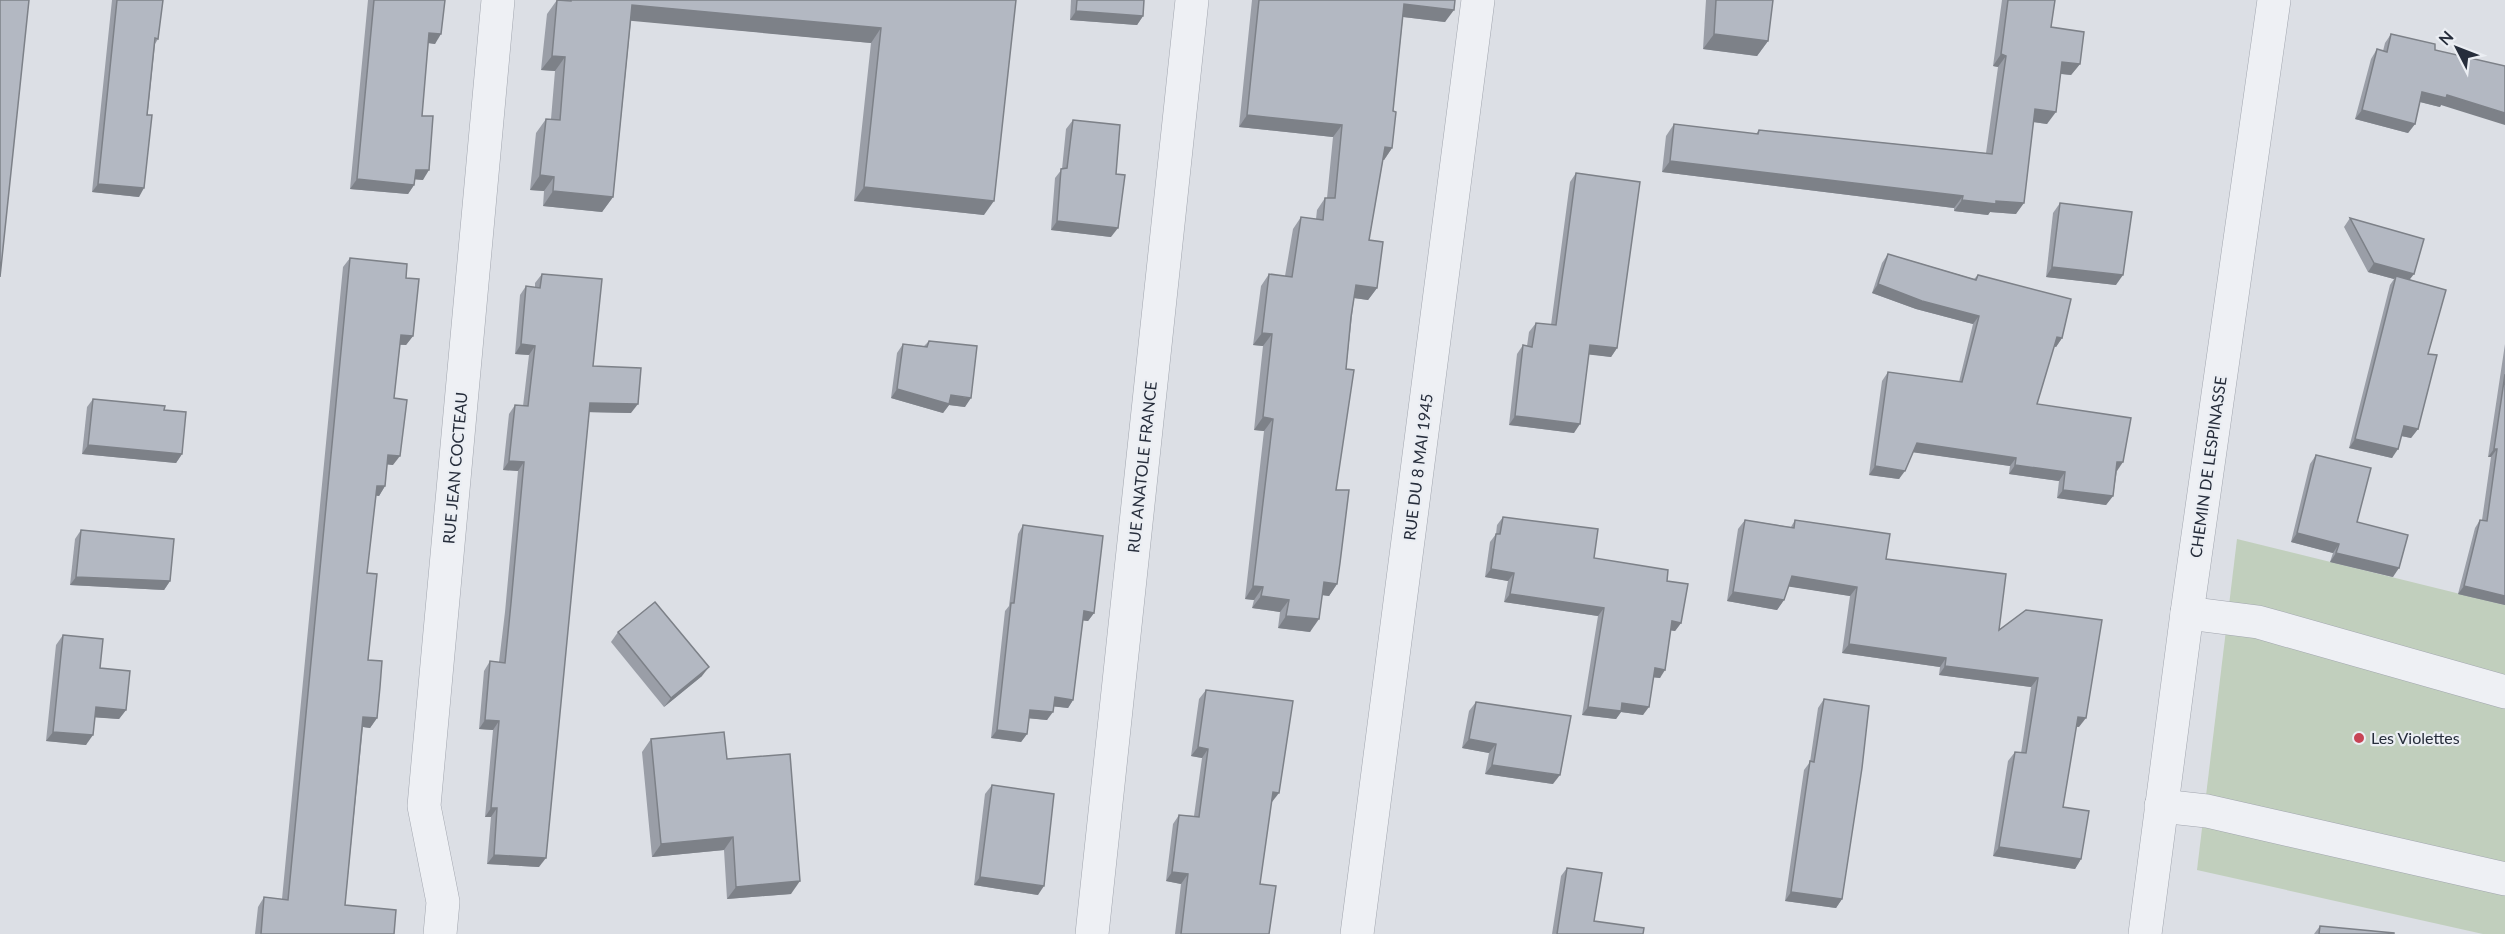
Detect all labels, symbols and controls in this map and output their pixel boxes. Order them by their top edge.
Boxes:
north arrow [2427,18,2487,78]
text: N [2434,27,2457,49]
street label: CHEMIN DE LESPINASSE [2185,375,2230,559]
street label: RUE ANATOLE FRANCE [1123,380,1160,554]
street label: RUE JEAN COCTEAU [438,391,471,545]
street label: RUE DU 8 MAI 1945 [1399,392,1436,541]
place label: Les Violettes [2371,728,2460,747]
marker: Les Violettes [2352,731,2366,745]

